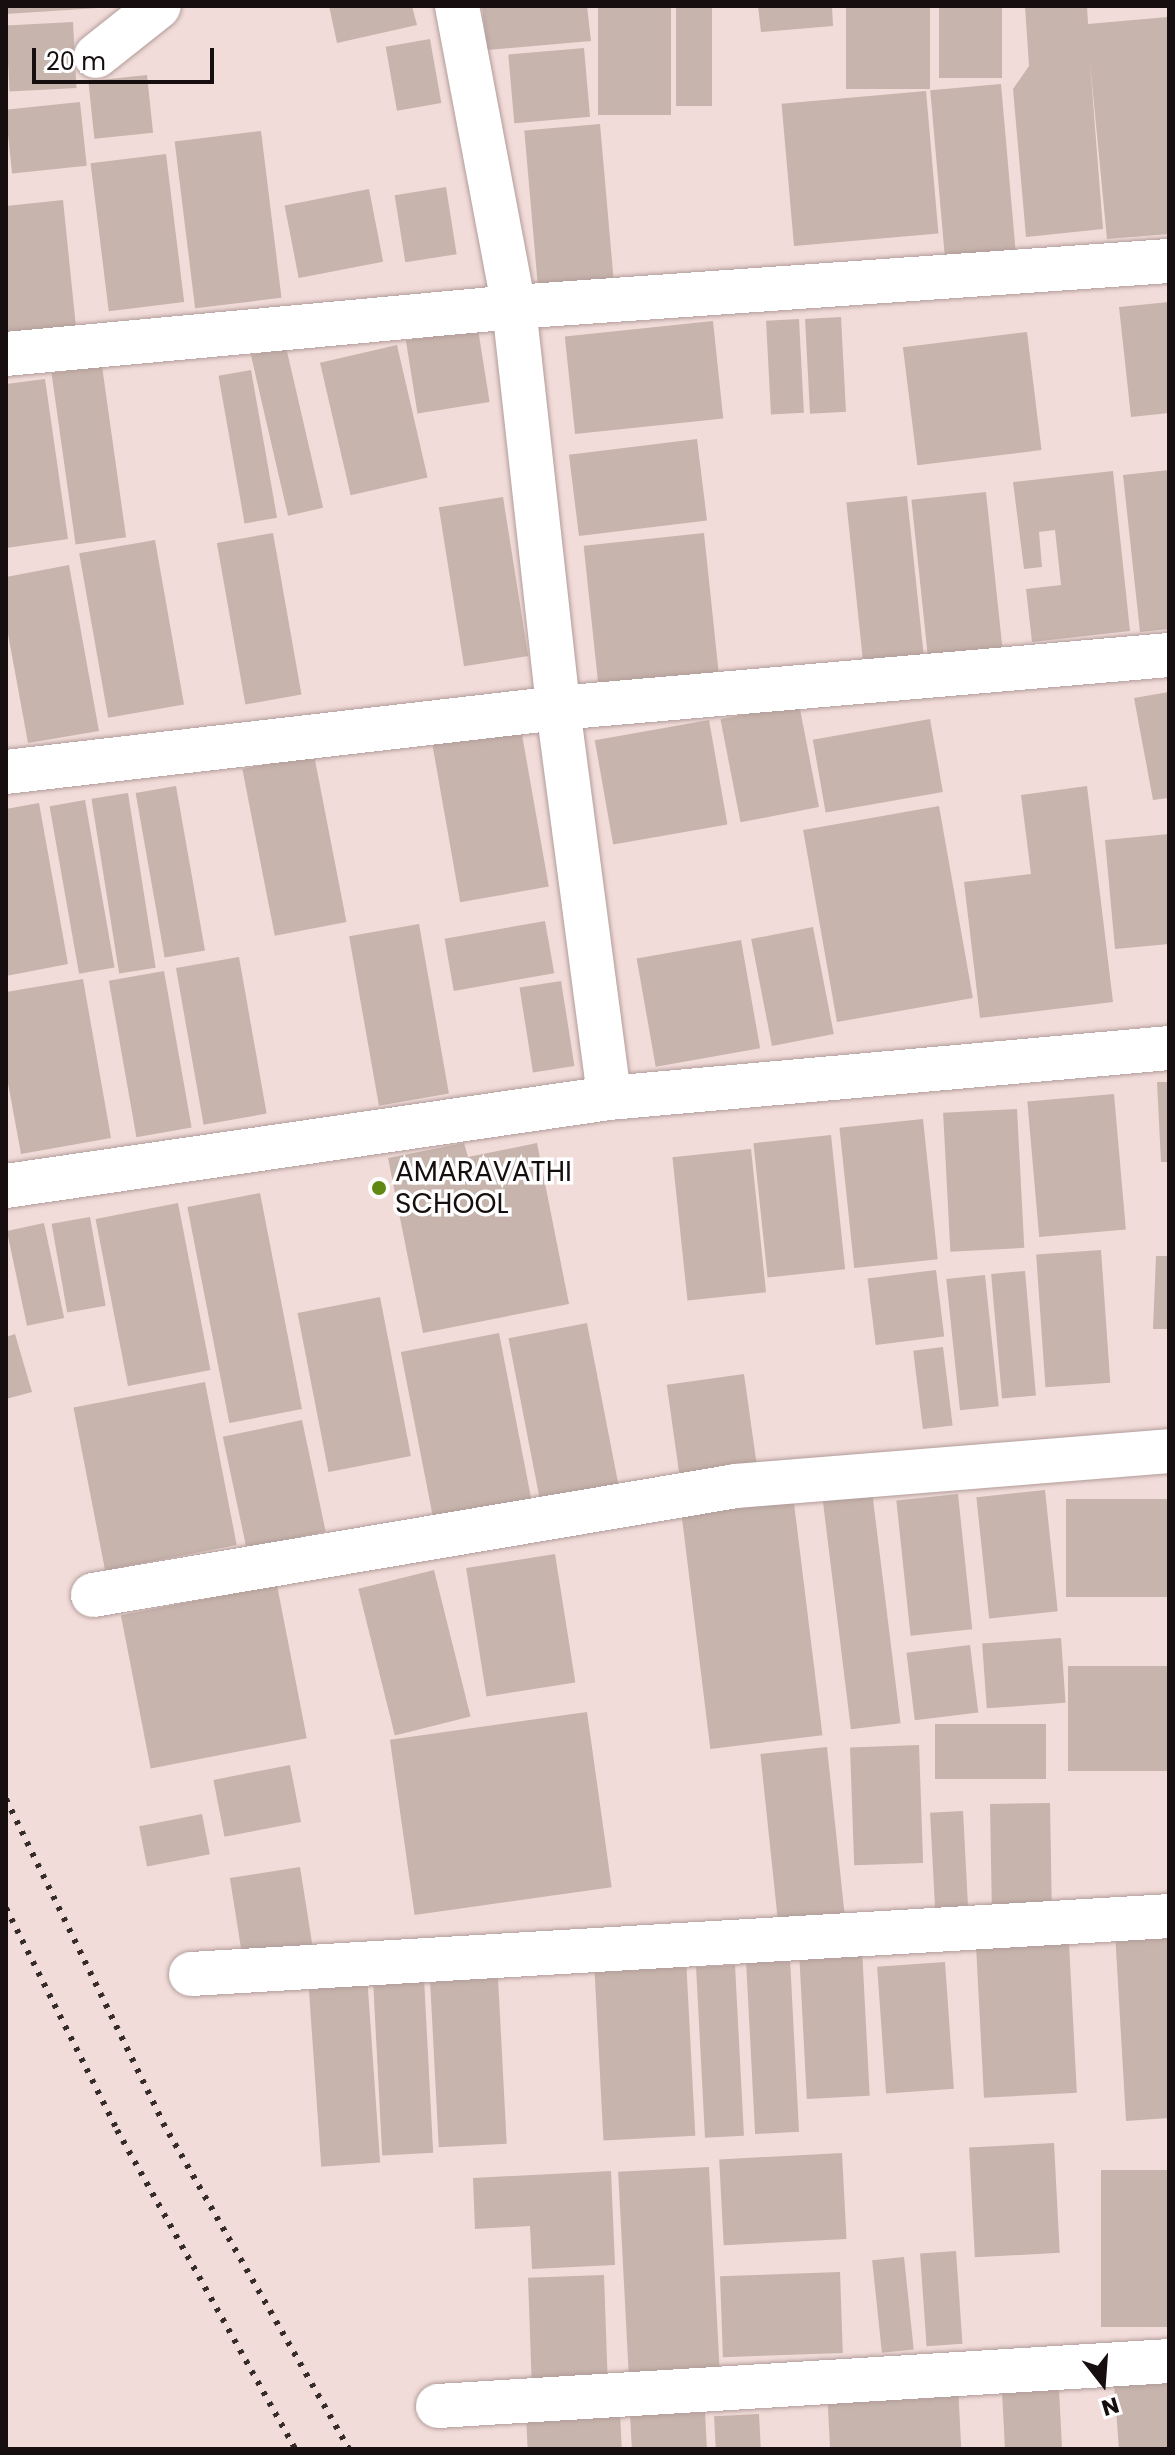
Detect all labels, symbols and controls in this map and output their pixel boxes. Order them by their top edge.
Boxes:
scale bar [36,32,218,82]
text: 20 m [46,45,106,78]
place label: AMARAVATHI SCHOOL [395,1155,572,1221]
marker: AMARAVATHI SCHOOL [370,1179,388,1197]
north arrow [1063,2343,1143,2423]
text: N [1098,2389,1123,2424]

